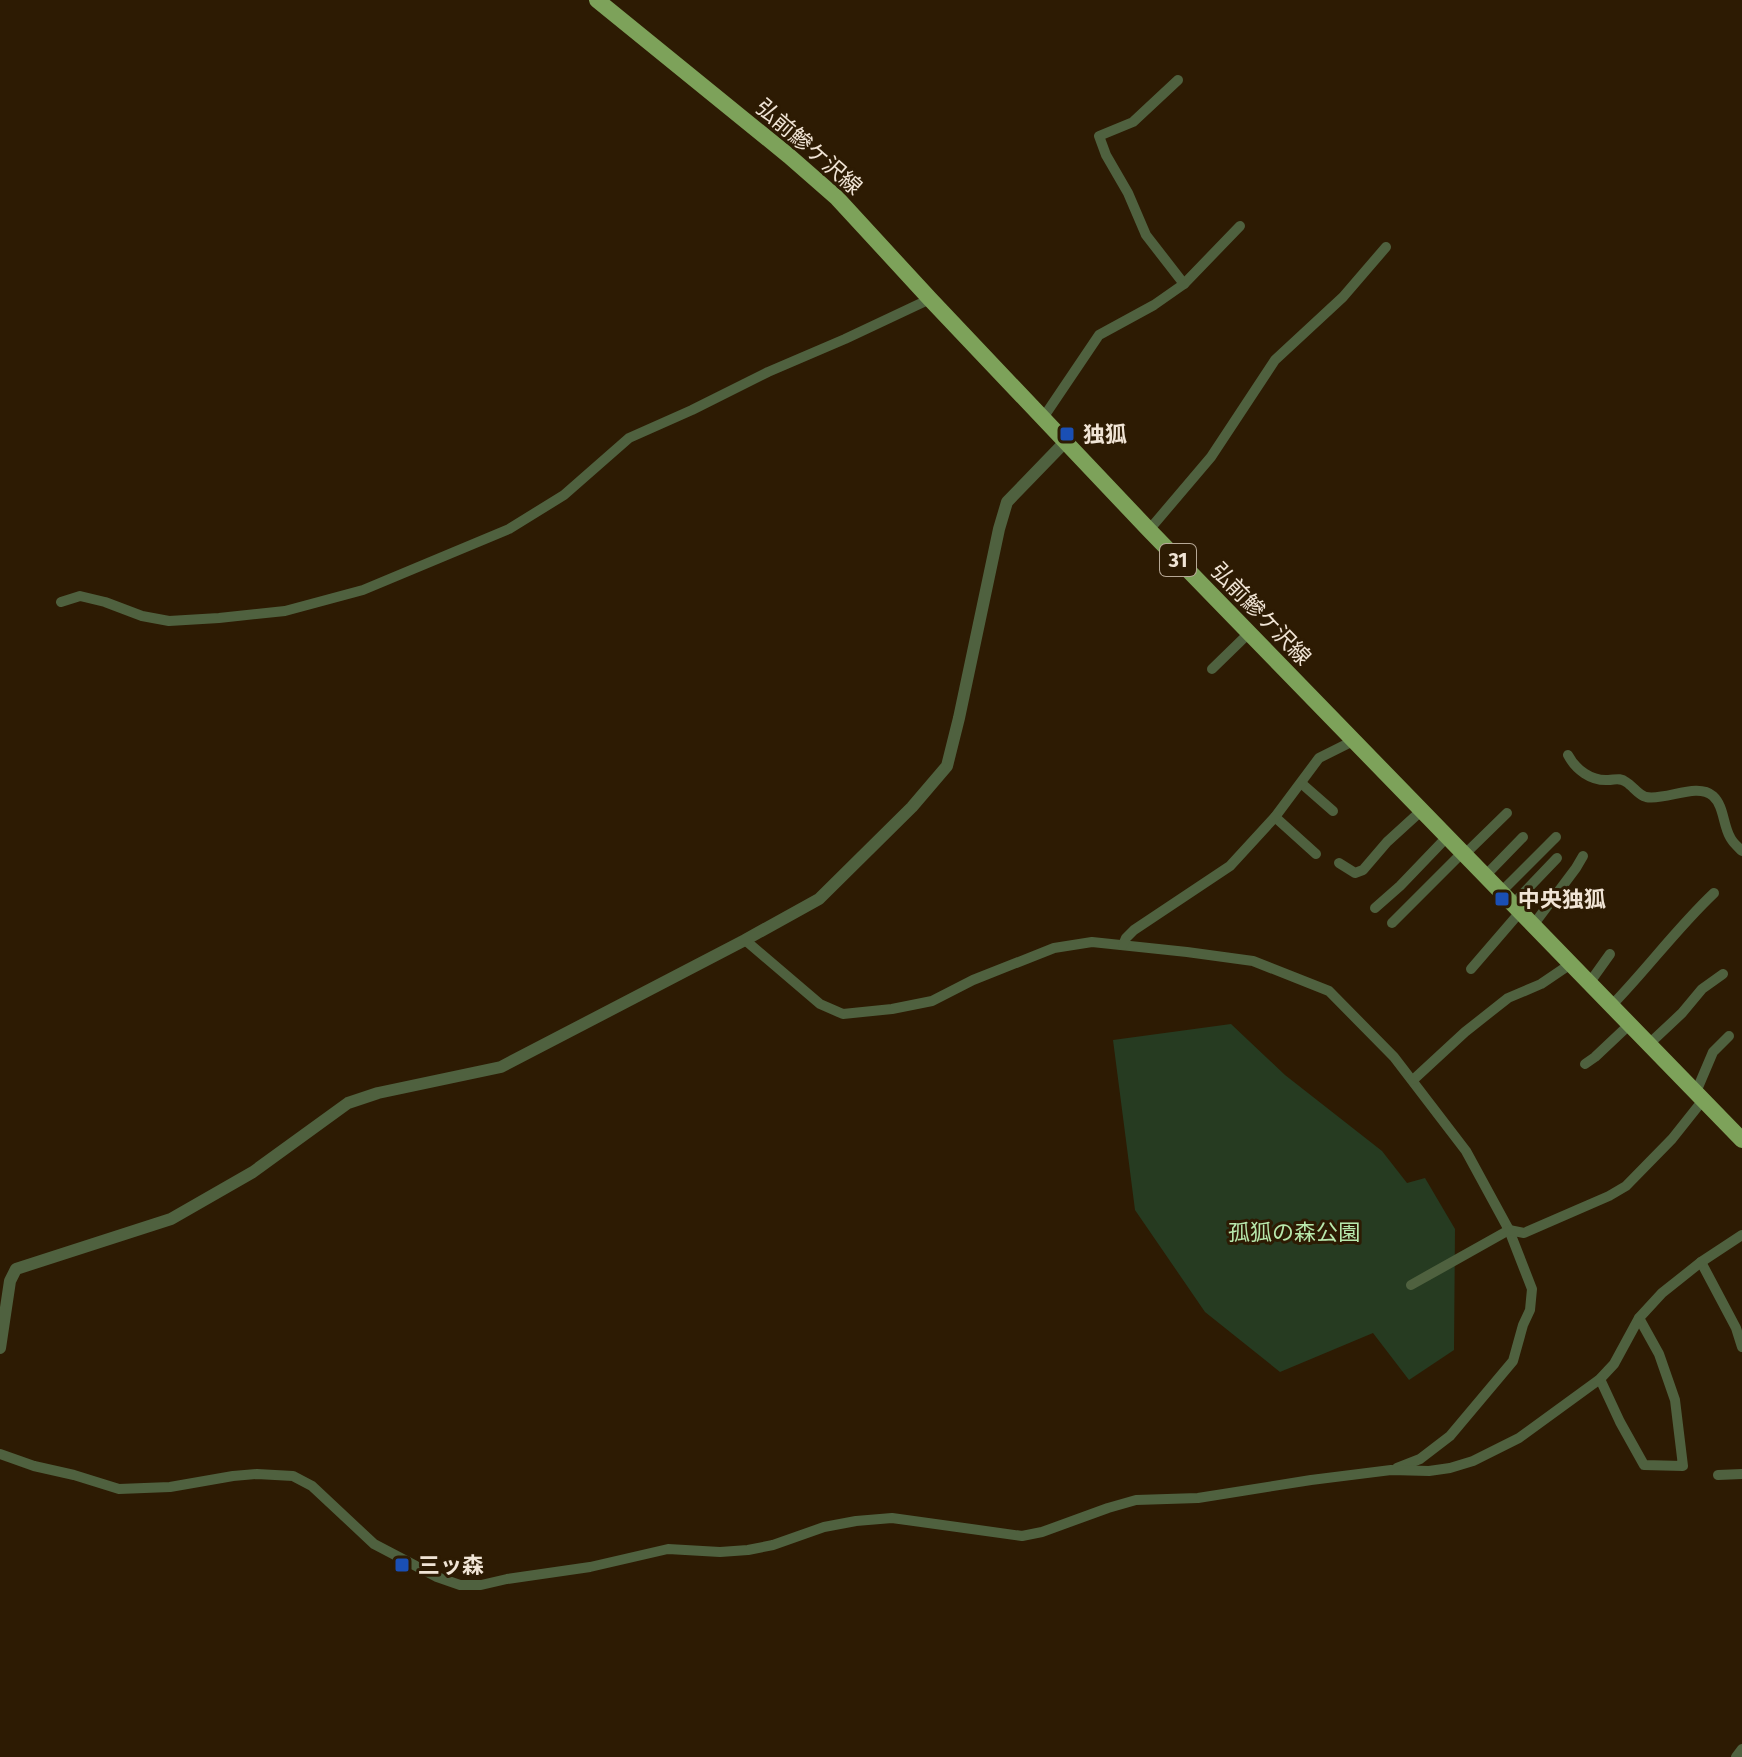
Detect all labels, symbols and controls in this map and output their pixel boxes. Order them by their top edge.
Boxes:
street label: 弘前鰺ケ沢線 [750,94,868,200]
place label: 独狐 [1083,421,1127,448]
marker: 独狐 [1058,425,1076,443]
road number: 31 [1160,544,1196,576]
street label: 弘前鰺ケ沢線 [1205,557,1317,671]
place label: 中央独狐 [1518,886,1606,913]
marker: 中央独狐 [1493,890,1511,908]
park label: 孤狐の森公園 [1228,1219,1360,1246]
place label: 三ッ森 [418,1552,484,1579]
marker: 三ッ森 [393,1556,411,1574]

